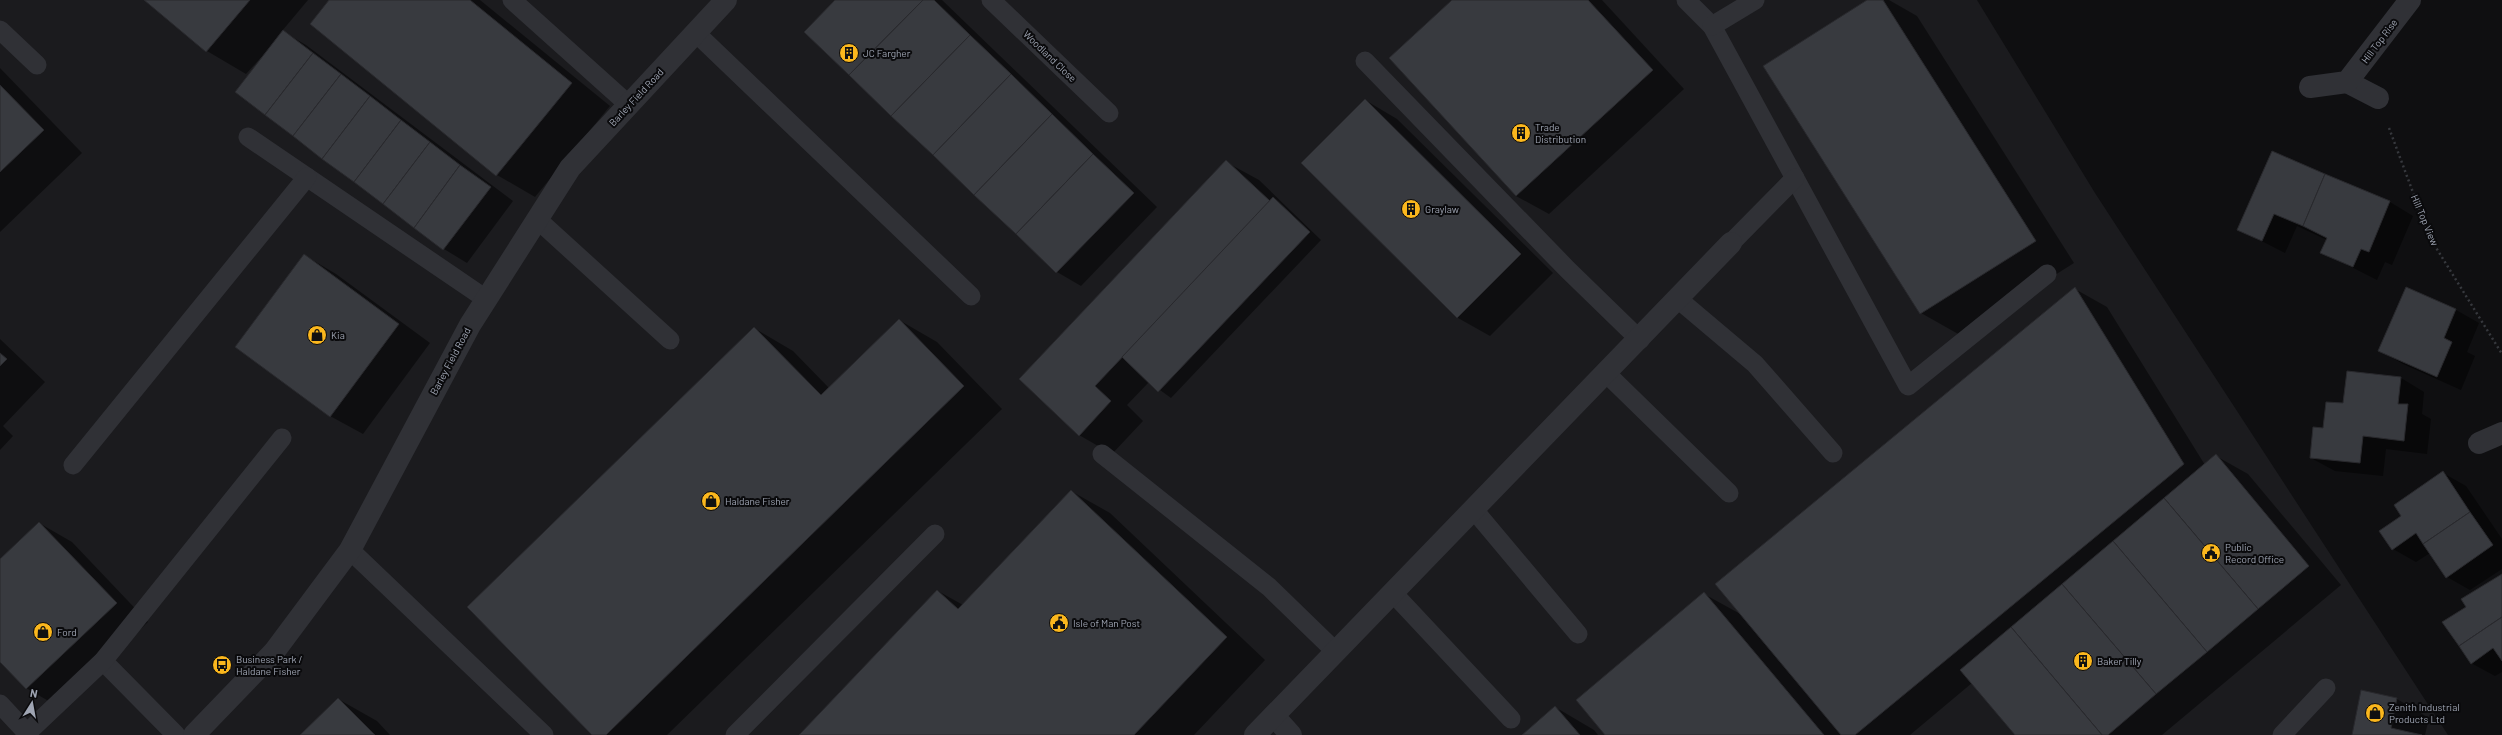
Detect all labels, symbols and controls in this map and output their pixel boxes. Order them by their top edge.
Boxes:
street label: Hill Top Rise [2358,16,2400,66]
street label: Woodland Close [1021,28,1079,84]
building icon: JC Fargher [838,42,860,64]
place label: JC Fargher [863,47,911,59]
street label: Barley Field Road [606,66,666,128]
place label: Trade Distribution [1535,121,1586,145]
building icon: Trade Distribution [1510,122,1532,144]
street label: Hill Top View [2409,193,2441,247]
building icon: Graylaw [1400,198,1422,220]
place label: Graylaw [1425,203,1459,215]
shop icon: Kia [306,324,328,346]
street label: Barley Field Road [427,325,473,397]
place label: Kia [331,329,345,341]
shop icon: Haldane Fisher [700,490,722,512]
place label: Haldane Fisher [725,495,790,507]
place label: Public Record Office [2225,541,2284,565]
public building icon: Public Record Office [2200,542,2222,564]
public building icon: Isle of Man Post [1048,612,1070,634]
place label: Isle of Man Post [1073,617,1141,629]
shop icon: Ford [32,621,54,643]
place label: Ford [57,626,77,638]
building icon: Baker Tilly [2072,650,2094,672]
place label: Business Park / Haldane Fisher [236,653,303,677]
bus stop icon: Business Park / Haldane Fisher [211,654,233,676]
place label: Baker Tilly [2097,655,2142,667]
north arrow [12,683,52,723]
text: N [29,686,39,700]
place label: Zenith Industrial Products Ltd [2389,701,2460,725]
shop icon: Zenith Industrial Products Ltd [2364,702,2386,724]

